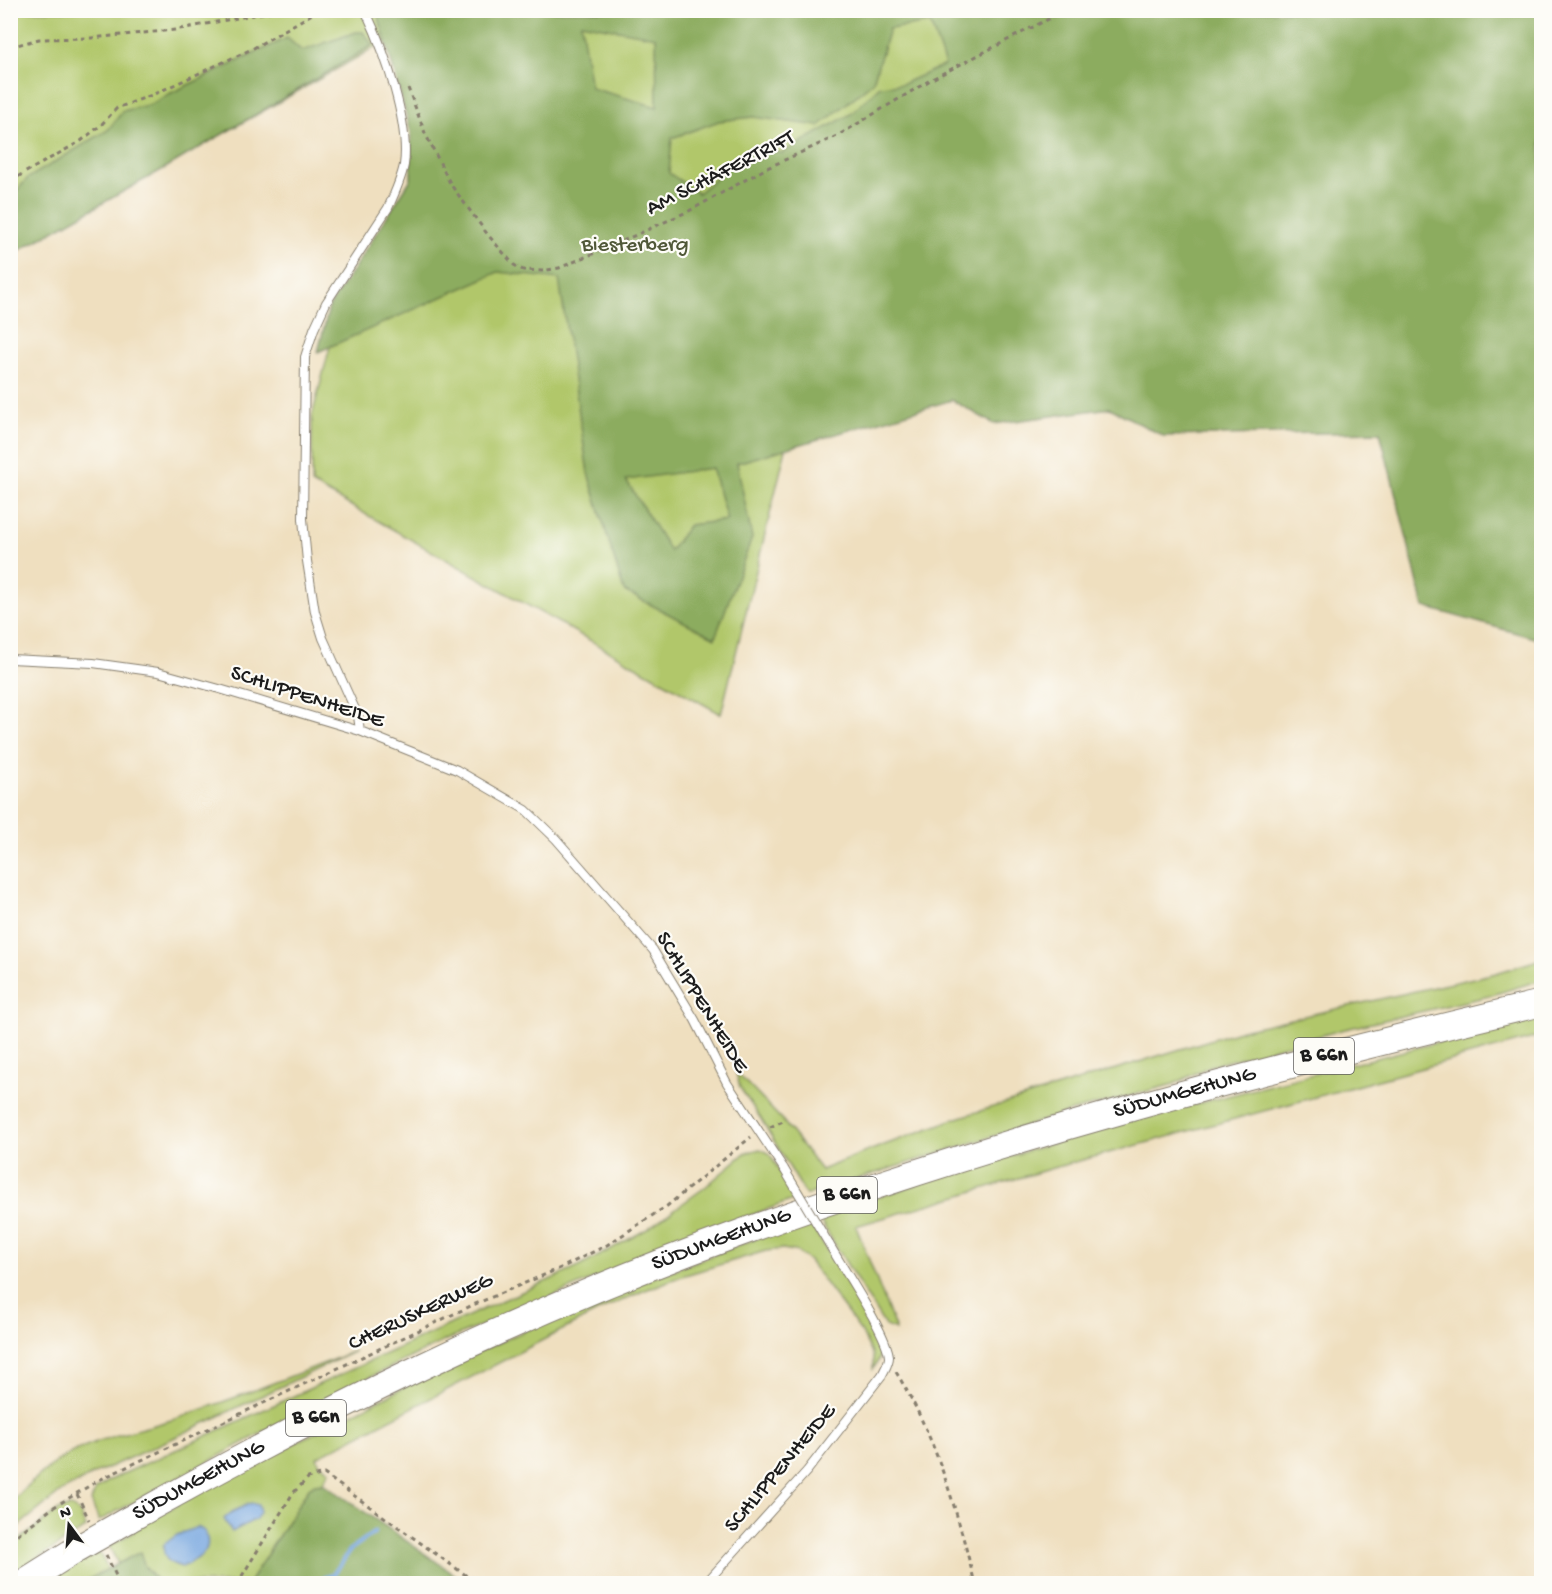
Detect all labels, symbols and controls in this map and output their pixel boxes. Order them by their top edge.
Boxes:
street label: AM SCHÄFERTRIFT [643,125,801,223]
park label: Biesterberg [581,233,688,259]
street label: SCHLIPPENHEIDE [227,661,388,735]
street label: SCHLIPPENHEIDE [649,928,754,1079]
road number: B 66n [1294,1038,1354,1074]
street label: SÜDUMGEHUNG [1111,1061,1260,1125]
road number: B 66n [817,1177,877,1213]
street label: SÜDUMGEHUNG [648,1202,796,1278]
street label: CHERUSKERWEG [345,1268,498,1358]
street label: SCHLIPPENHEIDE [720,1398,843,1539]
road number: B 66n [286,1400,346,1436]
street label: SÜDUMGEHUNG [128,1434,270,1528]
north arrow [39,1495,99,1555]
text: N [58,1503,74,1525]

